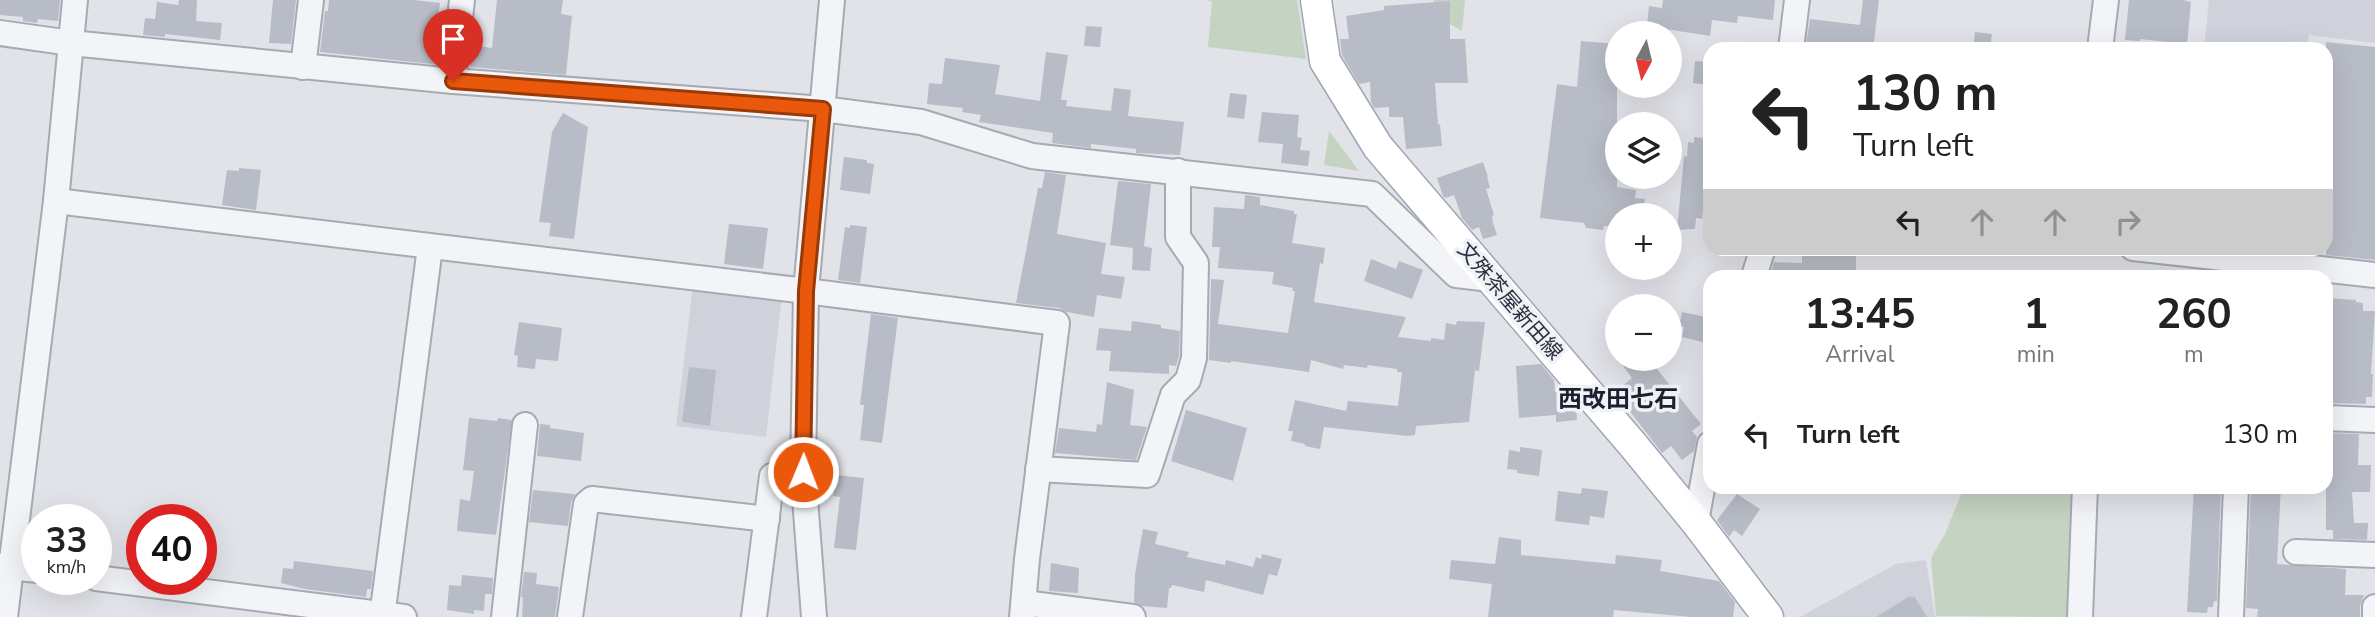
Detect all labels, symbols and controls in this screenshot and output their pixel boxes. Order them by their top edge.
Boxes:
pin [423,9,483,81]
icon: arrive [434,20,472,58]
north arrow [1605,21,1682,98]
map controls [1605,21,1682,371]
text: 130 m [1853,60,1997,127]
icon: left [1738,70,1829,161]
button: layers [1605,112,1682,189]
text: Turn left [1853,124,1973,167]
button: + [1605,203,1682,280]
icon: left [1890,203,1928,241]
icon: ahead [1963,203,2001,241]
icon: ahead [2036,203,2074,241]
icon: right [2109,203,2147,241]
street label: 文殊茶屋新田線 [1451,236,1569,366]
text: 13:45 [1804,286,1915,343]
text: 1 [2023,286,2048,343]
text: 260 [2156,286,2232,343]
button: − [1605,294,1682,371]
text: Arrival [1825,339,1894,370]
text: min [2017,339,2055,370]
text: m [2184,339,2204,370]
district label: 西改田七石 [1558,383,1678,415]
icon: left [1738,416,1776,454]
text: Turn left [1797,417,1900,452]
text: 130 m [2222,417,2298,452]
position arrow [766,435,840,509]
speed limit sign: 40 [126,504,217,595]
text: 33 [45,517,88,564]
text: km/h [47,555,86,579]

